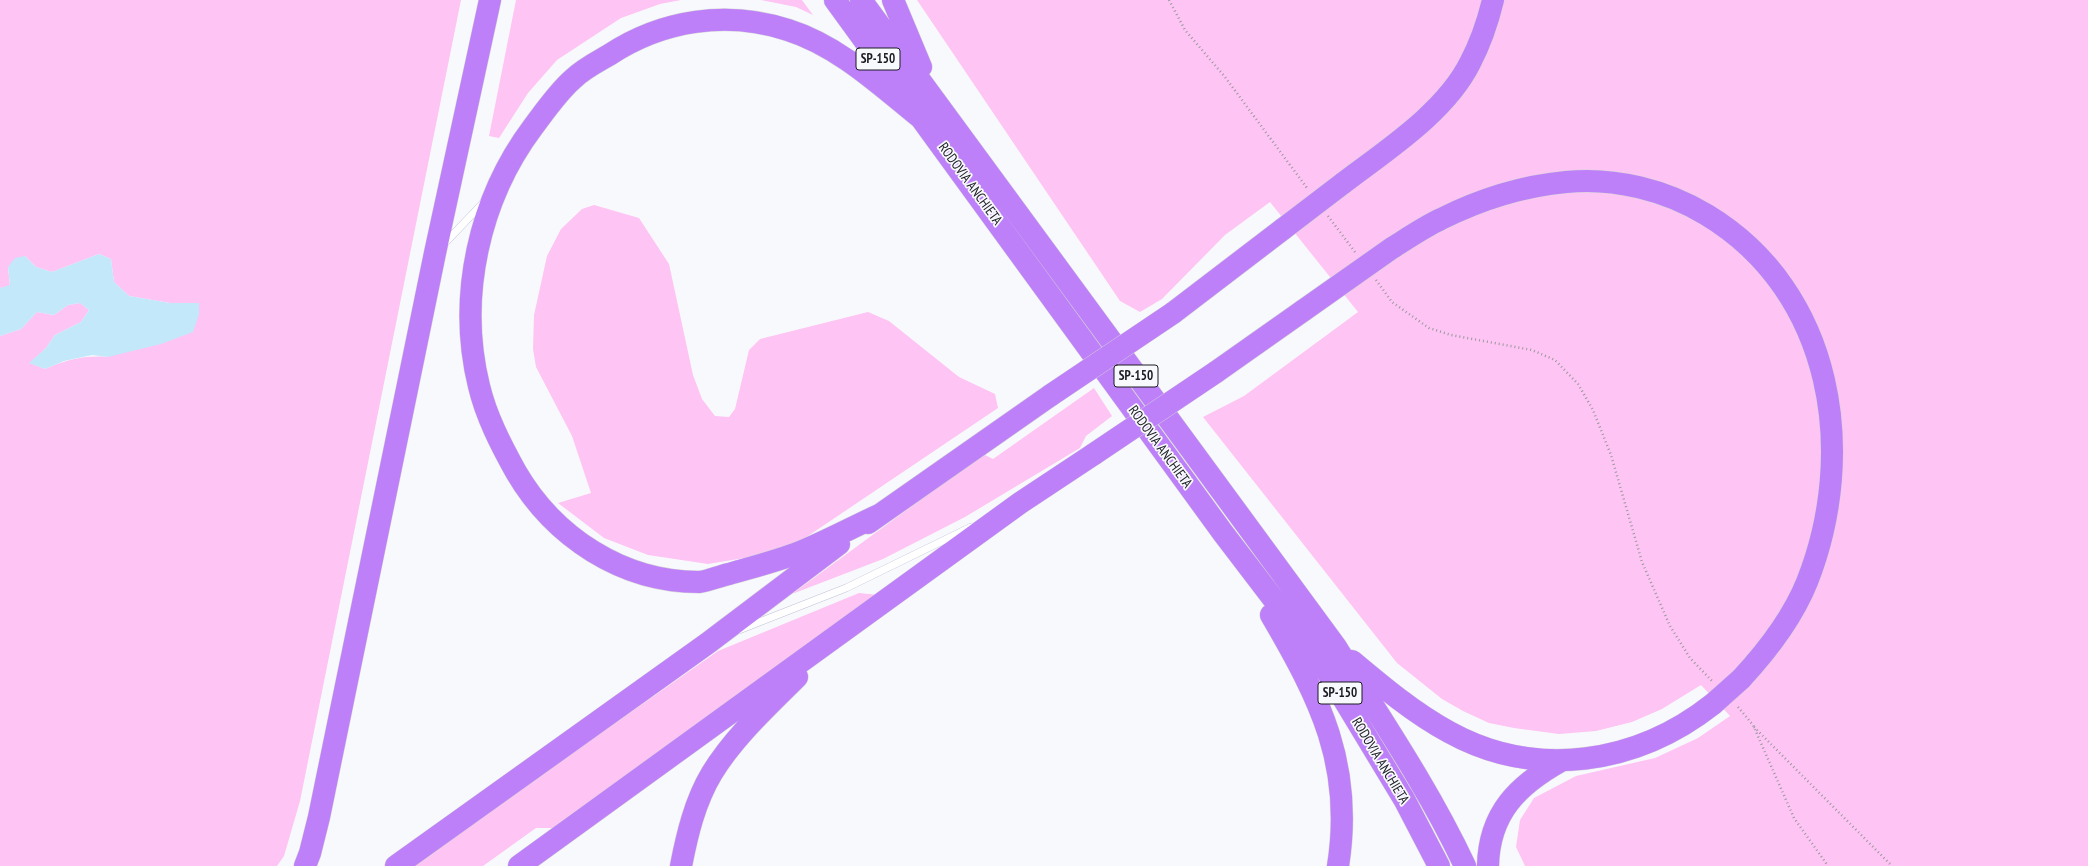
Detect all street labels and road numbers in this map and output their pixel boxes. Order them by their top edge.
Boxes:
road number: SP-150 [856,48,900,70]
street label: RODOVIA ANCHIETA [935,140,1005,228]
road number: SP-150 [1114,365,1158,387]
street label: RODOVIA ANCHIETA [1125,403,1195,491]
road number: SP-150 [1318,682,1362,704]
street label: RODOVIA ANCHIETA [1348,715,1412,807]

